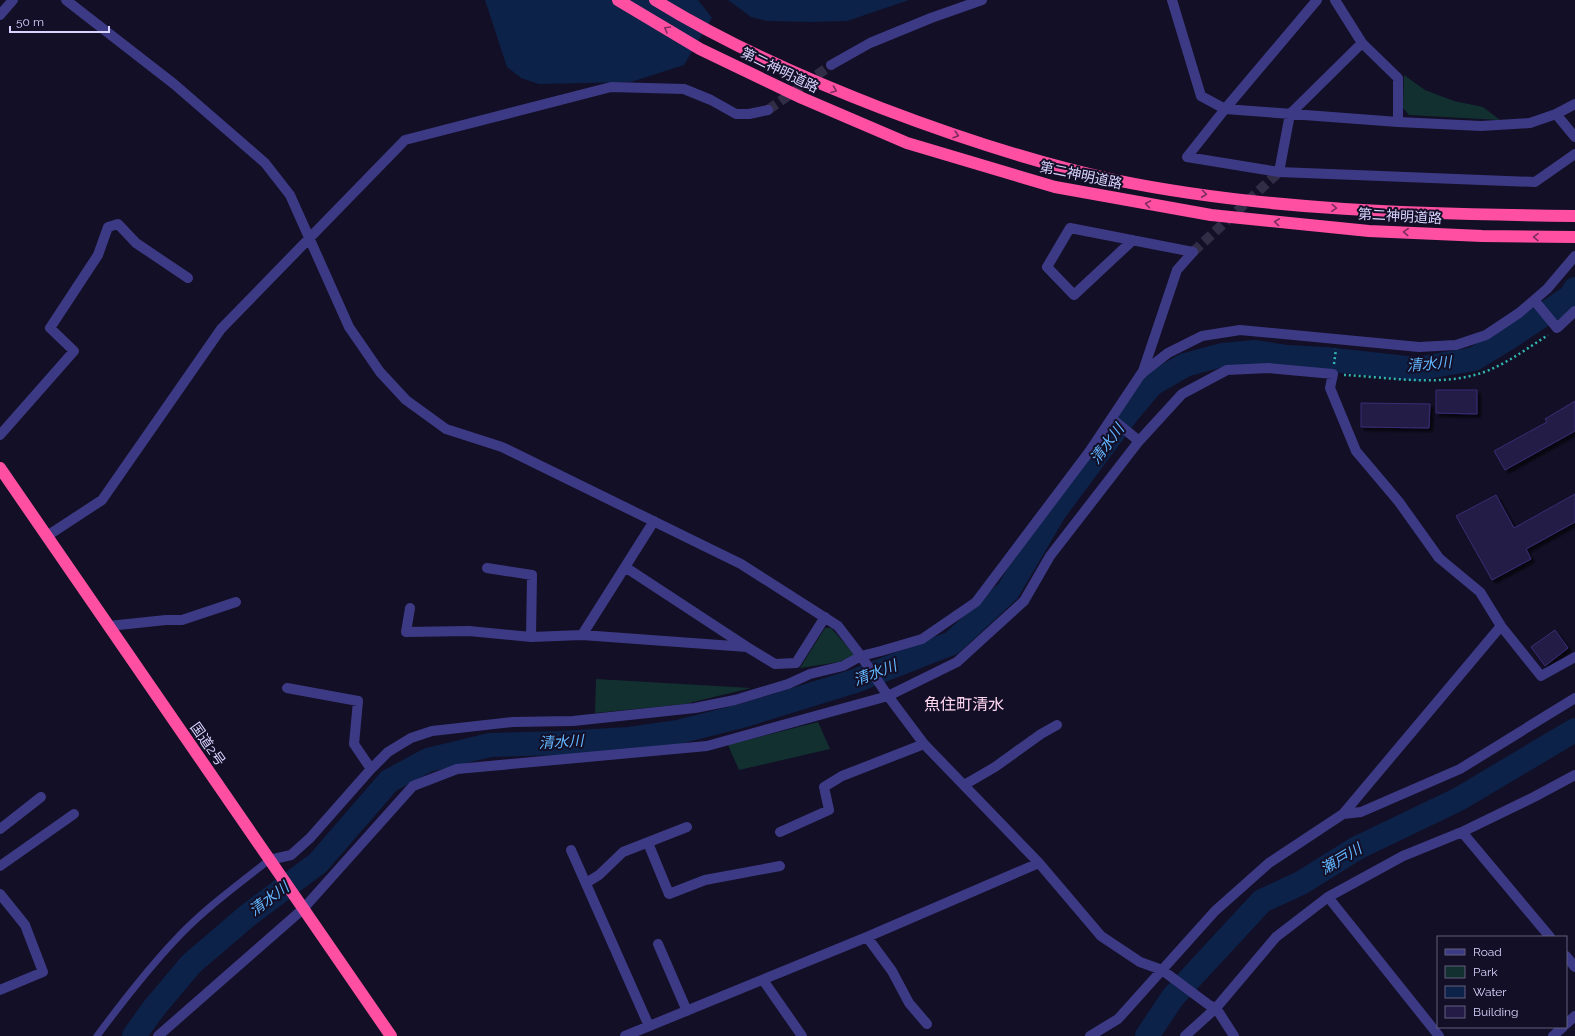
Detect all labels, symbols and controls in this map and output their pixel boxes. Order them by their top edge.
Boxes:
scale bar [10,8,109,34]
text: 50 m [16,15,44,29]
one-way arrow [663,26,671,33]
street label: 第二神明道路 [739,44,821,96]
one-way arrow [830,85,837,93]
one-way arrow [952,130,959,139]
street label: 第二神明道路 [1038,158,1124,192]
one-way arrow [1201,189,1207,198]
one-way arrow [1145,200,1151,209]
one-way arrow [1331,203,1337,212]
street label: 第二神明道路 [1358,206,1442,226]
one-way arrow [1274,217,1280,226]
one-way arrow [1403,228,1409,237]
one-way arrow [1533,232,1539,241]
water label: 清水川 [1406,353,1454,375]
water label: 清水川 [1086,419,1129,467]
water label: 清水川 [851,656,901,689]
district label: 魚住町清水 [924,695,1004,714]
street label: 国道2号 [187,719,229,769]
water label: 清水川 [538,732,586,752]
water label: 瀬戸川 [1317,839,1367,878]
water label: 清水川 [246,877,294,920]
legend [1437,936,1567,1028]
text: Road [1473,945,1502,959]
text: Park [1473,965,1498,979]
text: Water [1473,985,1507,999]
text: Building [1473,1005,1519,1019]

